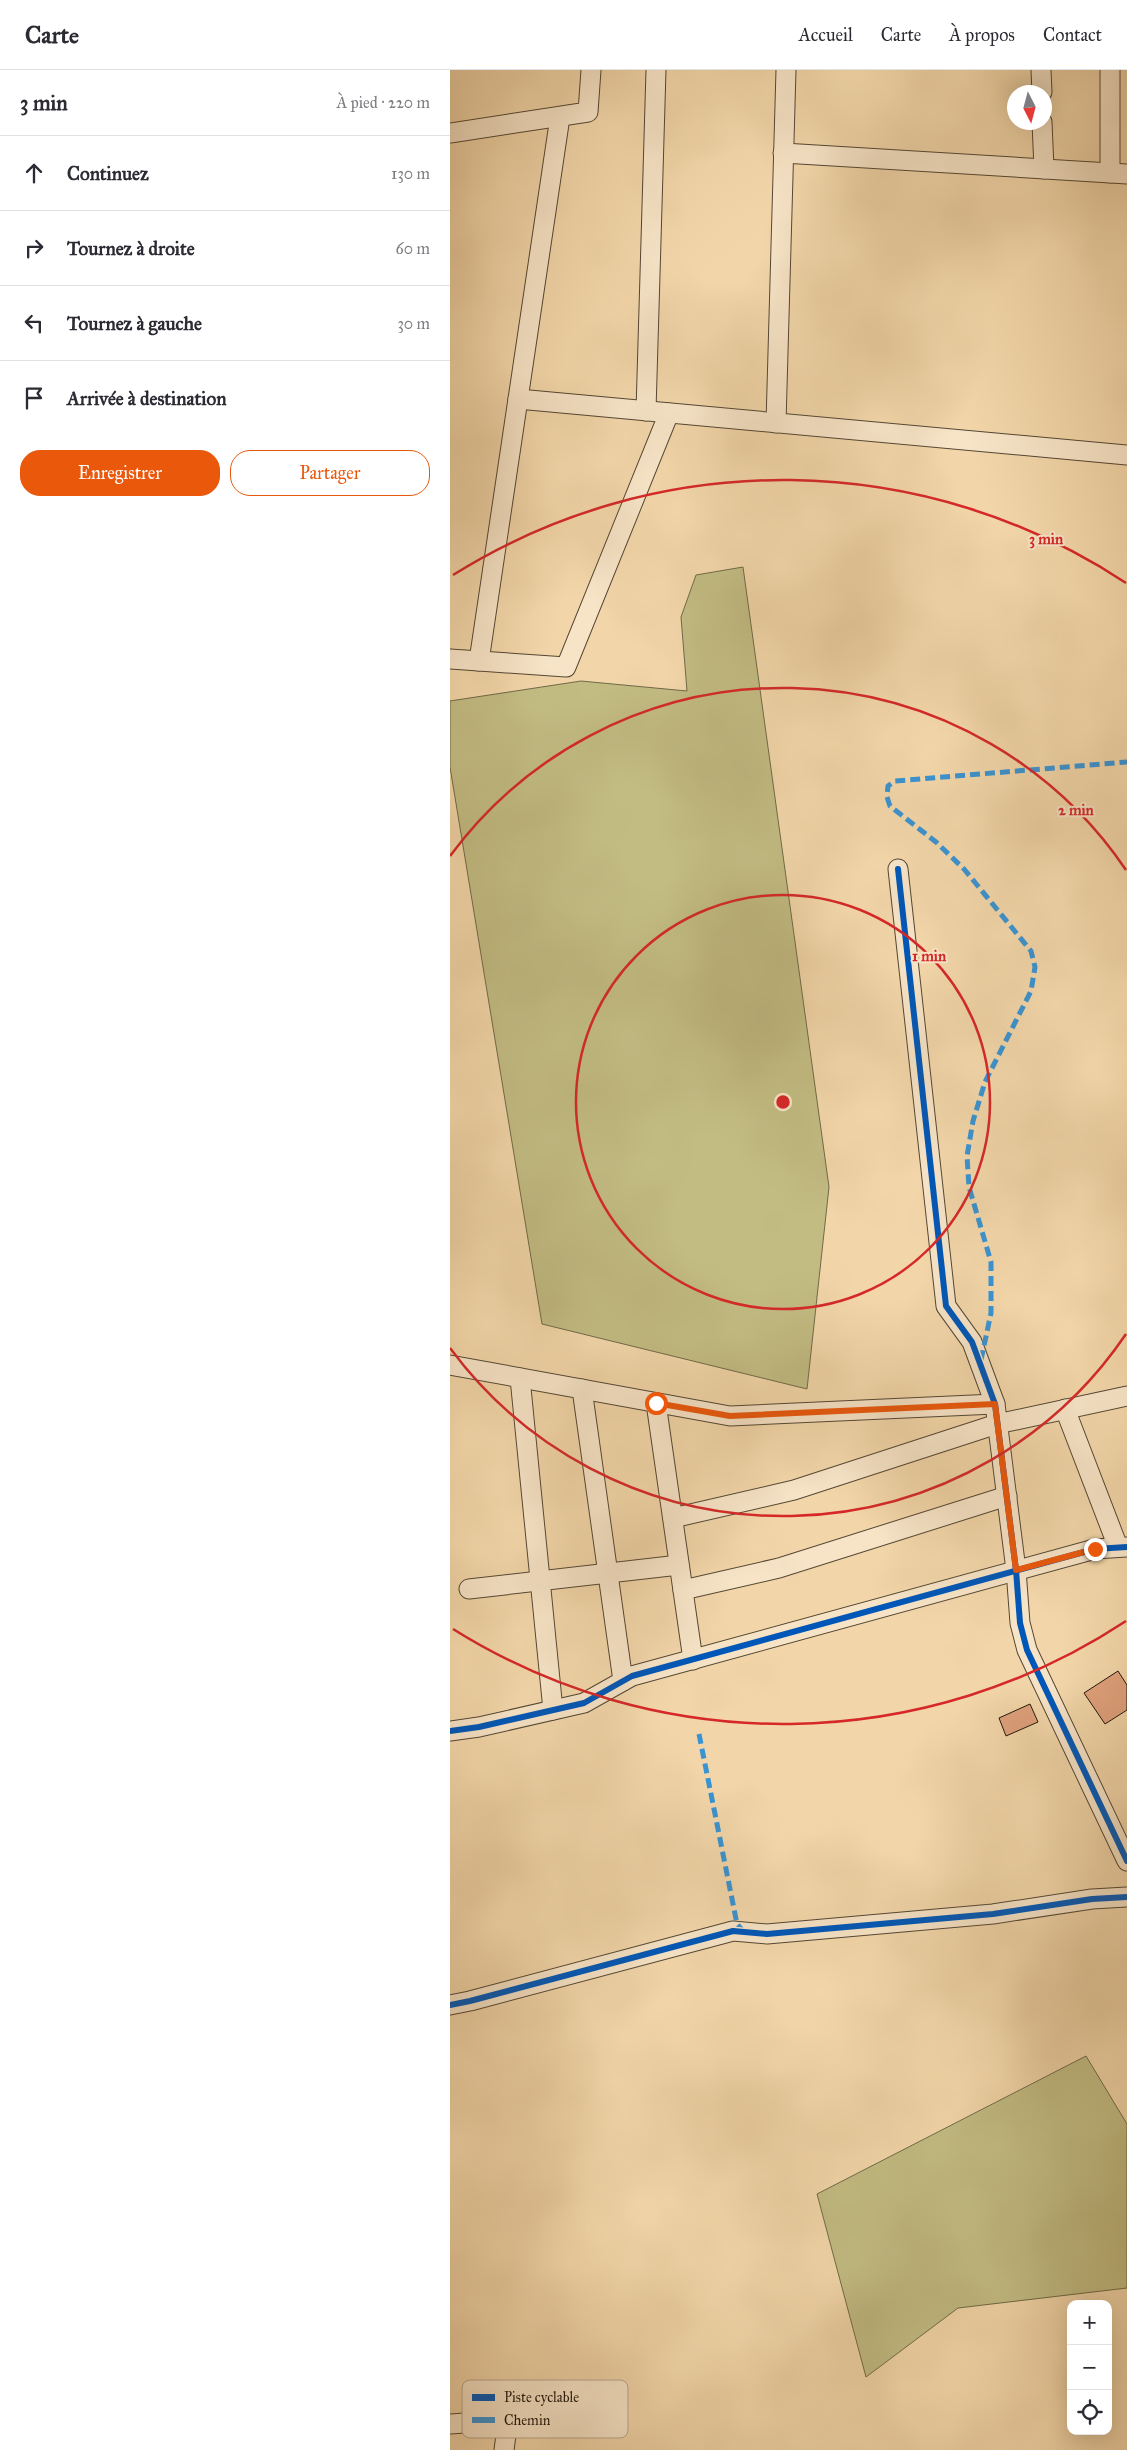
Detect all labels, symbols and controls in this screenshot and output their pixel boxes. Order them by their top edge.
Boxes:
text: Carte [25,20,79,50]
text: Accueil [799,24,853,46]
text: Carte [881,24,921,46]
text: À propos [949,24,1015,46]
text: Contact [1043,24,1102,46]
north arrow [1007,85,1052,130]
text: 3 min [20,90,68,116]
text: À pied · 220 m [336,93,430,112]
icon: ahead [20,159,48,187]
text: Continuez [67,162,149,185]
text: 130 m [391,164,430,183]
icon: right [20,234,48,262]
text: Tournez à droite [67,237,195,260]
text: 60 m [396,239,430,258]
icon: left [20,309,48,337]
text: Tournez à gauche [67,312,202,335]
text: 30 m [397,314,430,333]
icon: arrive [20,384,48,412]
text: Arrivée à destination [67,387,226,410]
button: Enregistrer [20,450,220,496]
button: Partager [230,450,430,496]
text: 3 min [1029,530,1064,549]
text: 2 min [1058,801,1095,819]
text: 1 min [912,947,947,965]
centre of rings [774,1093,792,1111]
route start [645,1392,668,1415]
route end [1084,1538,1107,1561]
map controls [1067,2300,1112,2435]
button: + [1067,2300,1112,2345]
button: − [1067,2345,1112,2390]
legend [462,2380,628,2438]
text: Piste cyclable [504,2389,579,2406]
button: locate [1067,2390,1112,2435]
text: Chemin [504,2412,551,2429]

